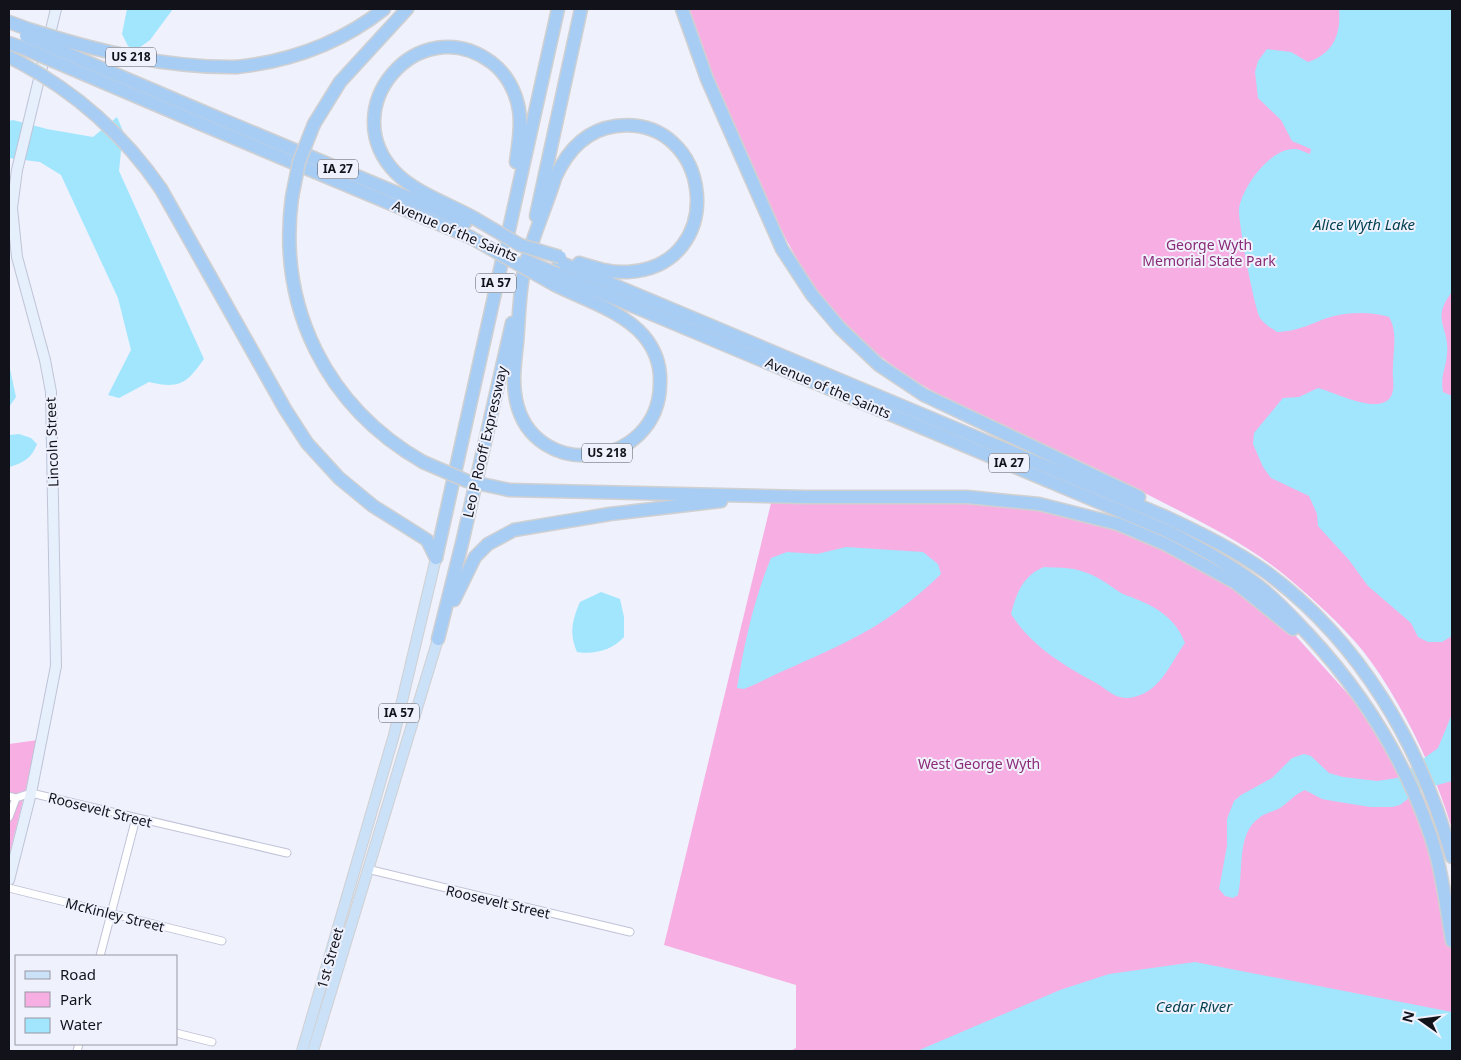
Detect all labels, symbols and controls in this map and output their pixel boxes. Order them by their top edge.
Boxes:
road number: US 218 [106,48,156,66]
road number: IA 27 [318,160,358,178]
street label: Avenue of the Saints [390,196,521,266]
water label: Alice Wyth Lake [1312,214,1416,234]
park label: George Wyth Memorial State Park [1142,235,1276,270]
road number: IA 57 [476,274,516,292]
street label: Avenue of the Saints [763,353,894,423]
street label: Leo P Rooff Expressway [458,363,511,520]
street label: Lincoln Street [40,397,63,487]
road number: US 218 [582,443,632,462]
road number: IA 27 [989,453,1029,472]
road number: IA 57 [379,704,419,722]
park label: West George Wyth [918,754,1040,773]
street label: Roosevelt Street [46,787,154,832]
street label: Roosevelt Street [444,880,552,923]
street label: McKinley Street [64,893,167,936]
street label: 1st Street [312,925,347,991]
legend [15,955,178,1045]
text: Road [60,964,96,984]
text: Park [60,989,92,1009]
north arrow [1396,995,1446,1045]
water label: Cedar River [1156,996,1233,1016]
text: N [1397,1009,1418,1025]
text: Water [60,1014,102,1034]

